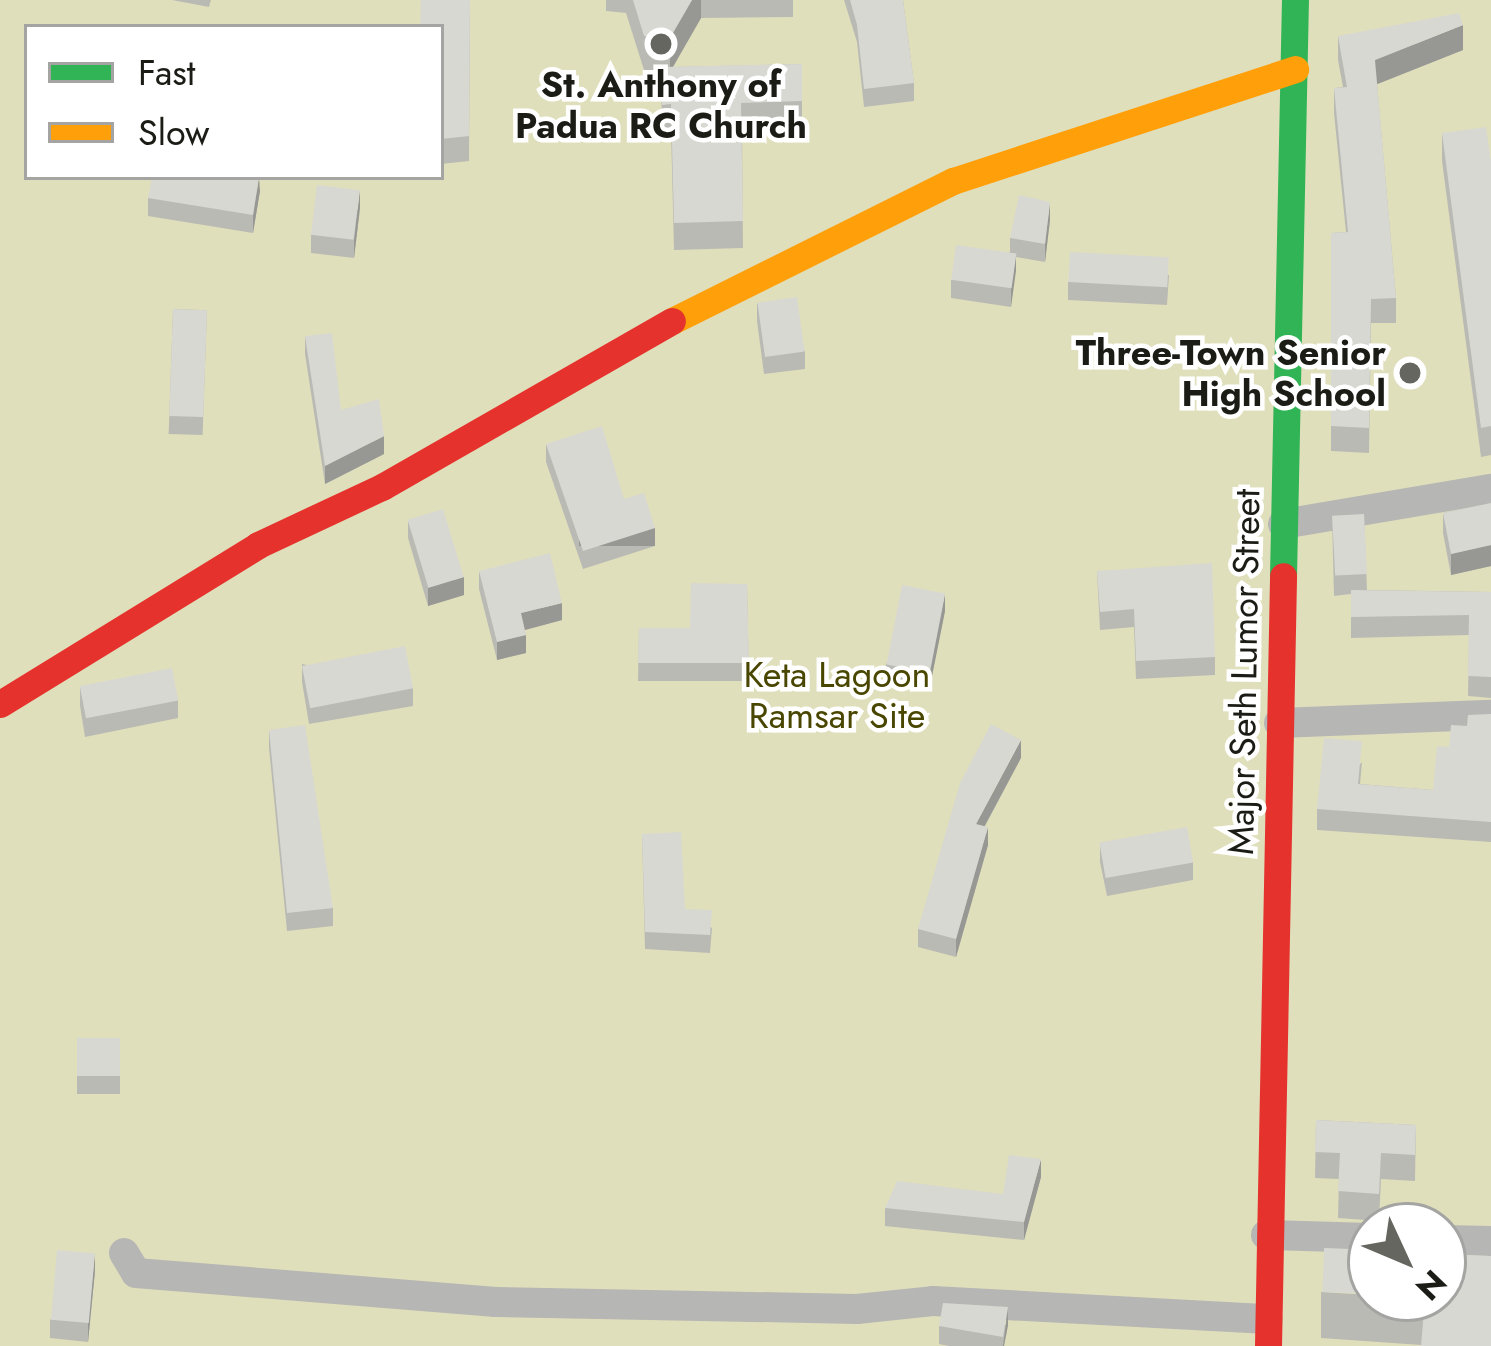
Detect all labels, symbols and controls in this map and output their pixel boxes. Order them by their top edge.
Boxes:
legend [24,24,444,180]
marker: St. Anthony of Padua RC Church [648,31,674,57]
text: Fast [138,46,195,98]
place label: St. Anthony of Padua RC Church [515,62,807,147]
text: Slow [138,106,210,158]
place label: Three-Town Senior High School [1076,330,1386,415]
marker: Three-Town Senior High School [1397,360,1423,386]
street label: Major Seth Lumor Street [1219,489,1269,855]
park label: Keta Lagoon Ramsar Site [744,652,930,737]
north arrow [1347,1202,1467,1322]
text: N [1405,1260,1457,1311]

